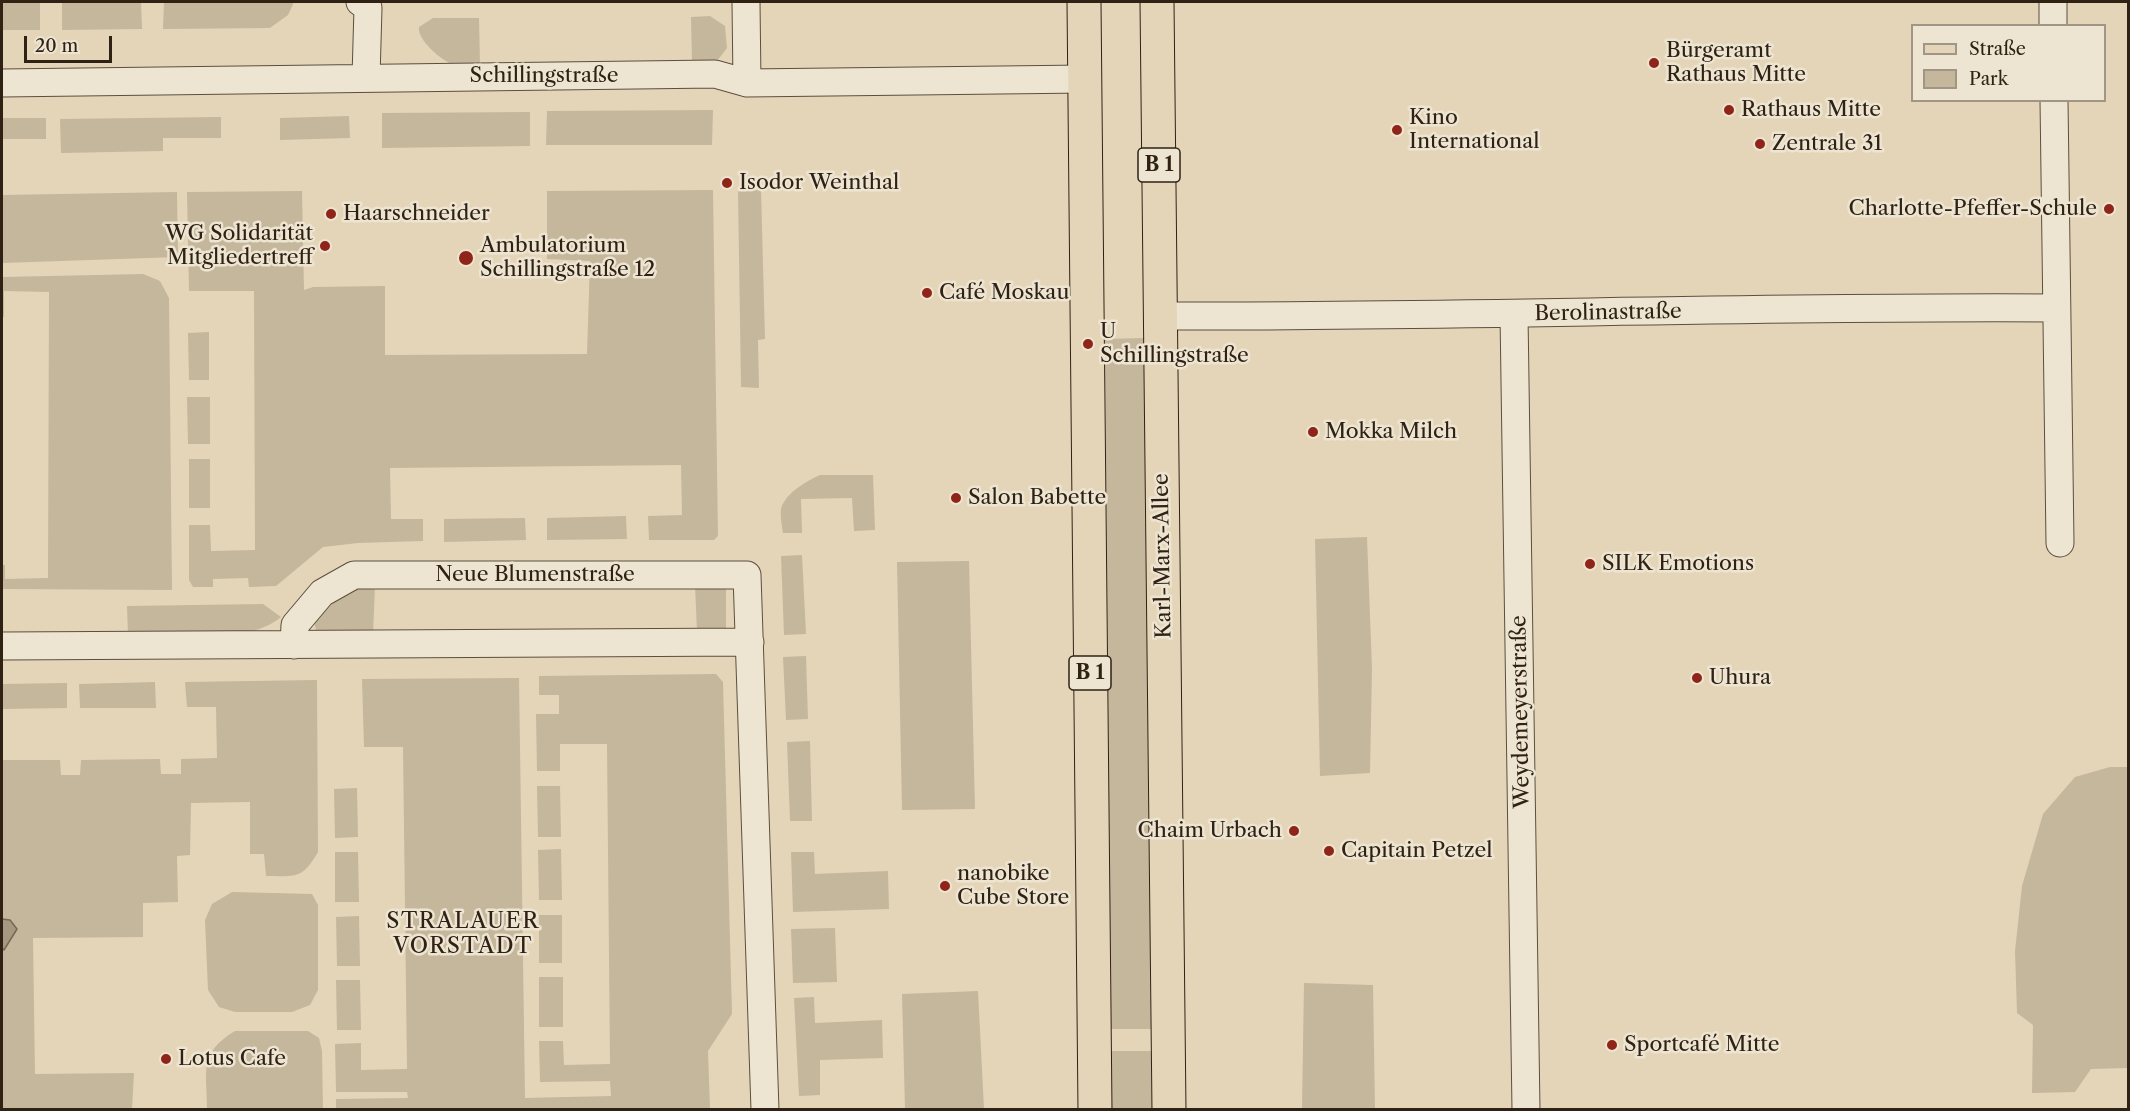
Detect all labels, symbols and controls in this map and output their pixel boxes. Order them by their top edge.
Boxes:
scale bar [27,24,116,62]
legend [1911,24,2106,102]
text: 20 m [35,35,78,57]
place label: Bürgeramt Rathaus Mitte [1666,38,1806,88]
text: Straße [1969,38,2026,60]
marker: Bürgeramt Rathaus Mitte [1647,56,1661,70]
street label: Schillingstraße [470,63,618,89]
text: Park [1969,68,2008,90]
place label: Rathaus Mitte [1741,97,1881,123]
marker: Rathaus Mitte [1722,103,1736,117]
place label: Kino International [1409,105,1539,155]
marker: Kino International [1390,123,1404,137]
place label: Zentrale 31 [1772,131,1882,157]
marker: Zentrale 31 [1753,137,1767,151]
road number: B 1 [1138,148,1180,182]
place label: Isodor Weinthal [739,170,899,196]
marker: Isodor Weinthal [720,176,734,190]
place label: Charlotte-Pfeffer-Schule [1848,196,2097,222]
place label: Haarschneider [343,201,490,227]
marker: Charlotte-Pfeffer-Schule [2102,202,2116,216]
marker: Haarschneider [324,207,338,221]
place label: WG Solidarität Mitgliedertreff [165,221,313,271]
place label: Ambulatorium Schillingstraße 12 [480,233,655,283]
marker: WG Solidarität Mitgliedertreff [318,239,332,253]
marker: Ambulatorium Schillingstraße 12 [457,249,475,267]
place label: Café Moskau [939,280,1069,306]
marker: Café Moskau [920,286,934,300]
street label: Berolinastraße [1534,299,1682,327]
place label: U Schillingstraße [1100,319,1249,369]
marker: U Schillingstraße [1081,337,1095,351]
place label: Mokka Milch [1325,419,1457,445]
marker: Mokka Milch [1306,425,1320,439]
street label: Karl-Marx-Allee [1149,473,1177,639]
place label: Salon Babette [968,485,1106,511]
marker: Salon Babette [949,491,963,505]
place label: SILK Emotions [1602,551,1754,577]
marker: SILK Emotions [1583,557,1597,571]
street label: Neue Blumenstraße [435,562,635,588]
street label: Weydemeyerstraße [1507,615,1535,809]
road number: B 1 [1069,656,1111,690]
place label: Uhura [1709,665,1771,691]
marker: Uhura [1690,671,1704,685]
place label: Chaim Urbach [1138,818,1282,844]
marker: Chaim Urbach [1287,824,1301,838]
place label: Capitain Petzel [1341,838,1493,864]
marker: Capitain Petzel [1322,844,1336,858]
place label: nanobike Cube Store [957,861,1069,911]
marker: nanobike Cube Store [938,879,952,893]
district label: STRALAUER VORSTADT [386,909,540,960]
place label: Sportcafé Mitte [1624,1032,1779,1058]
marker: Sportcafé Mitte [1605,1038,1619,1052]
place label: Lotus Cafe [178,1046,286,1072]
marker: Lotus Cafe [159,1052,173,1066]

